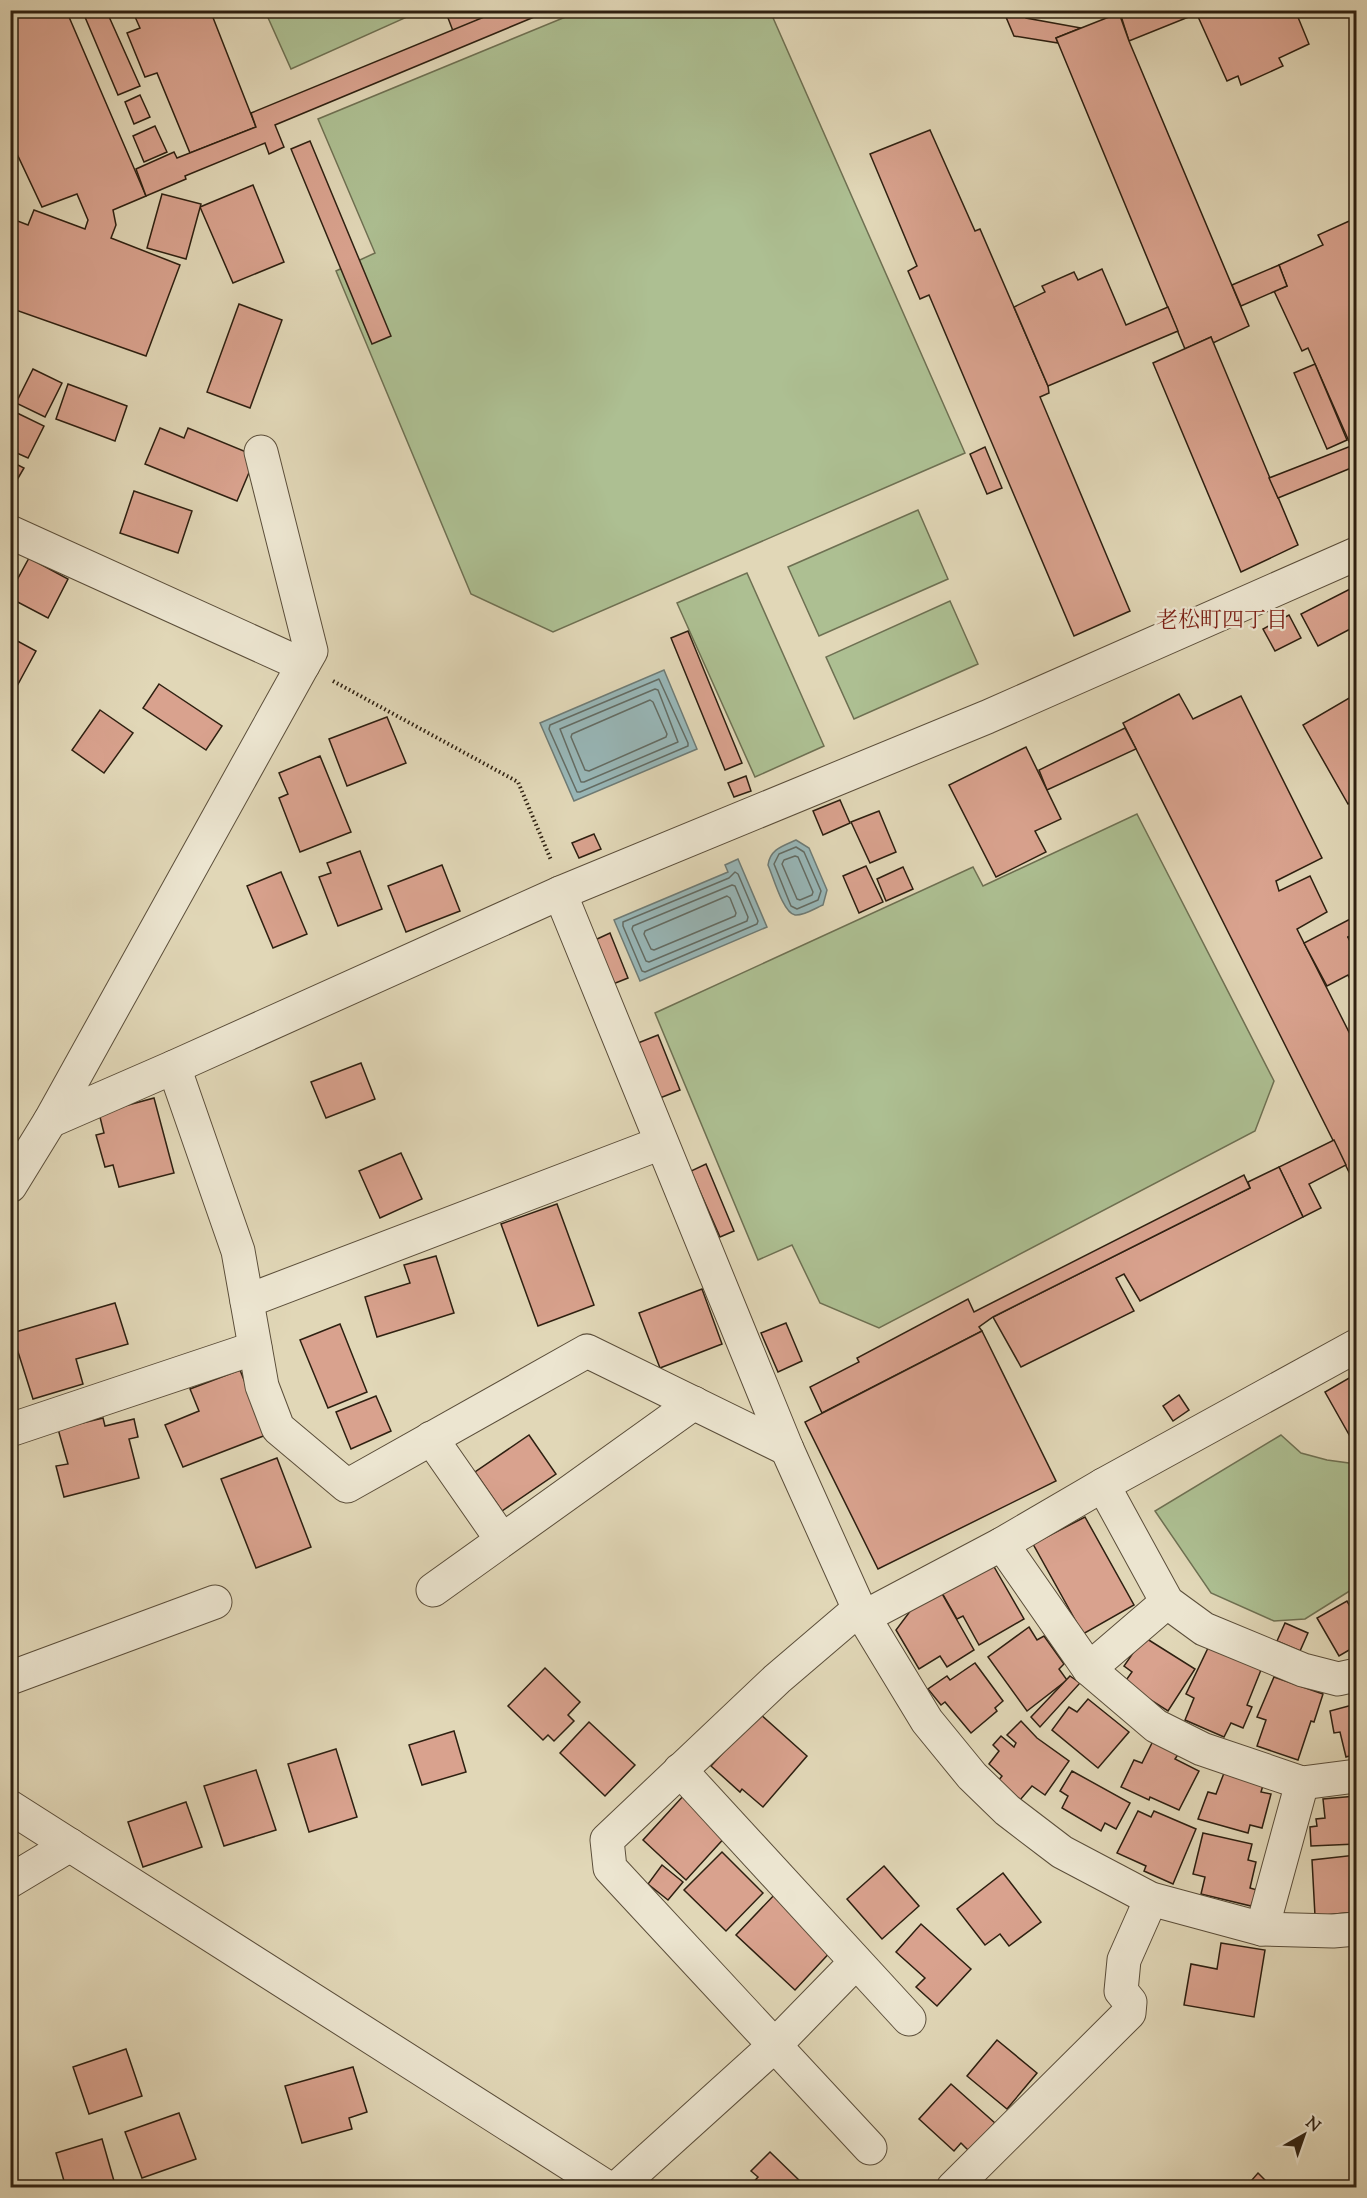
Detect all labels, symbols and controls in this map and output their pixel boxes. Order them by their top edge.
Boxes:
district label: 老松町四丁目 [1156,606,1288,638]
north arrow [1274,2105,1334,2165]
text: N [1300,2113,1324,2138]

